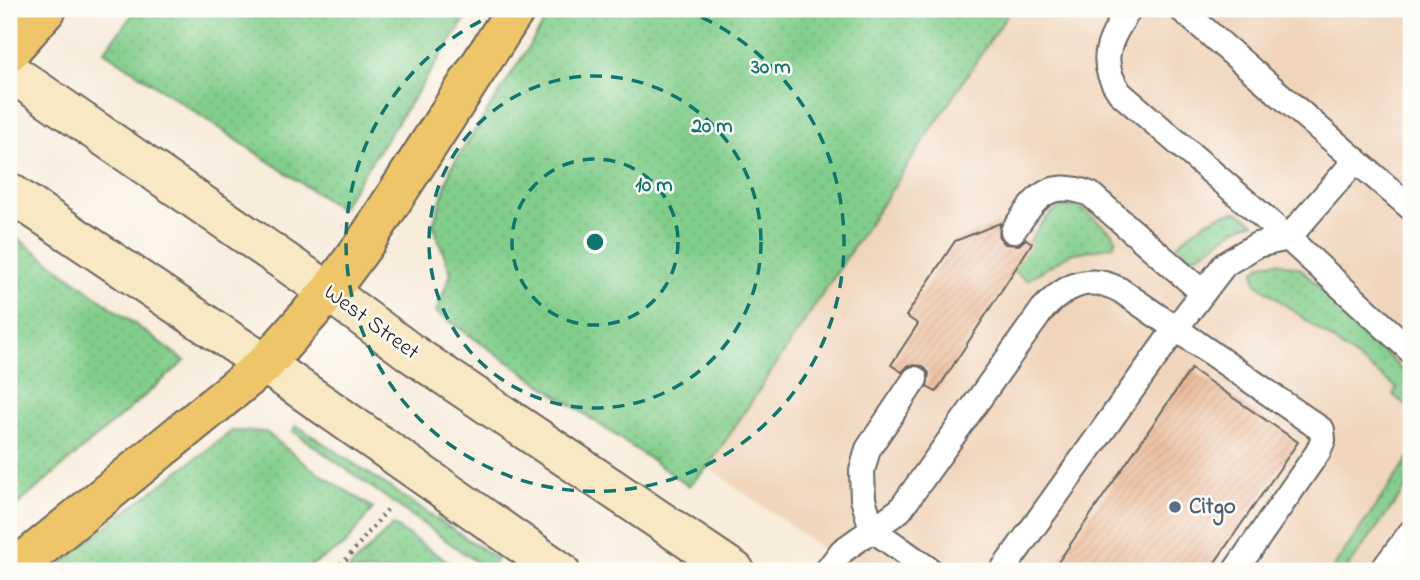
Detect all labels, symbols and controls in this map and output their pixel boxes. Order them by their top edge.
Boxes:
text: 30 m [750,53,791,83]
text: 20 m [690,112,733,142]
text: 10 m [635,171,673,201]
centre of rings [583,230,607,254]
street label: West Street [316,277,426,369]
place label: Citgo [1189,491,1236,526]
marker: Citgo [1167,499,1183,515]

